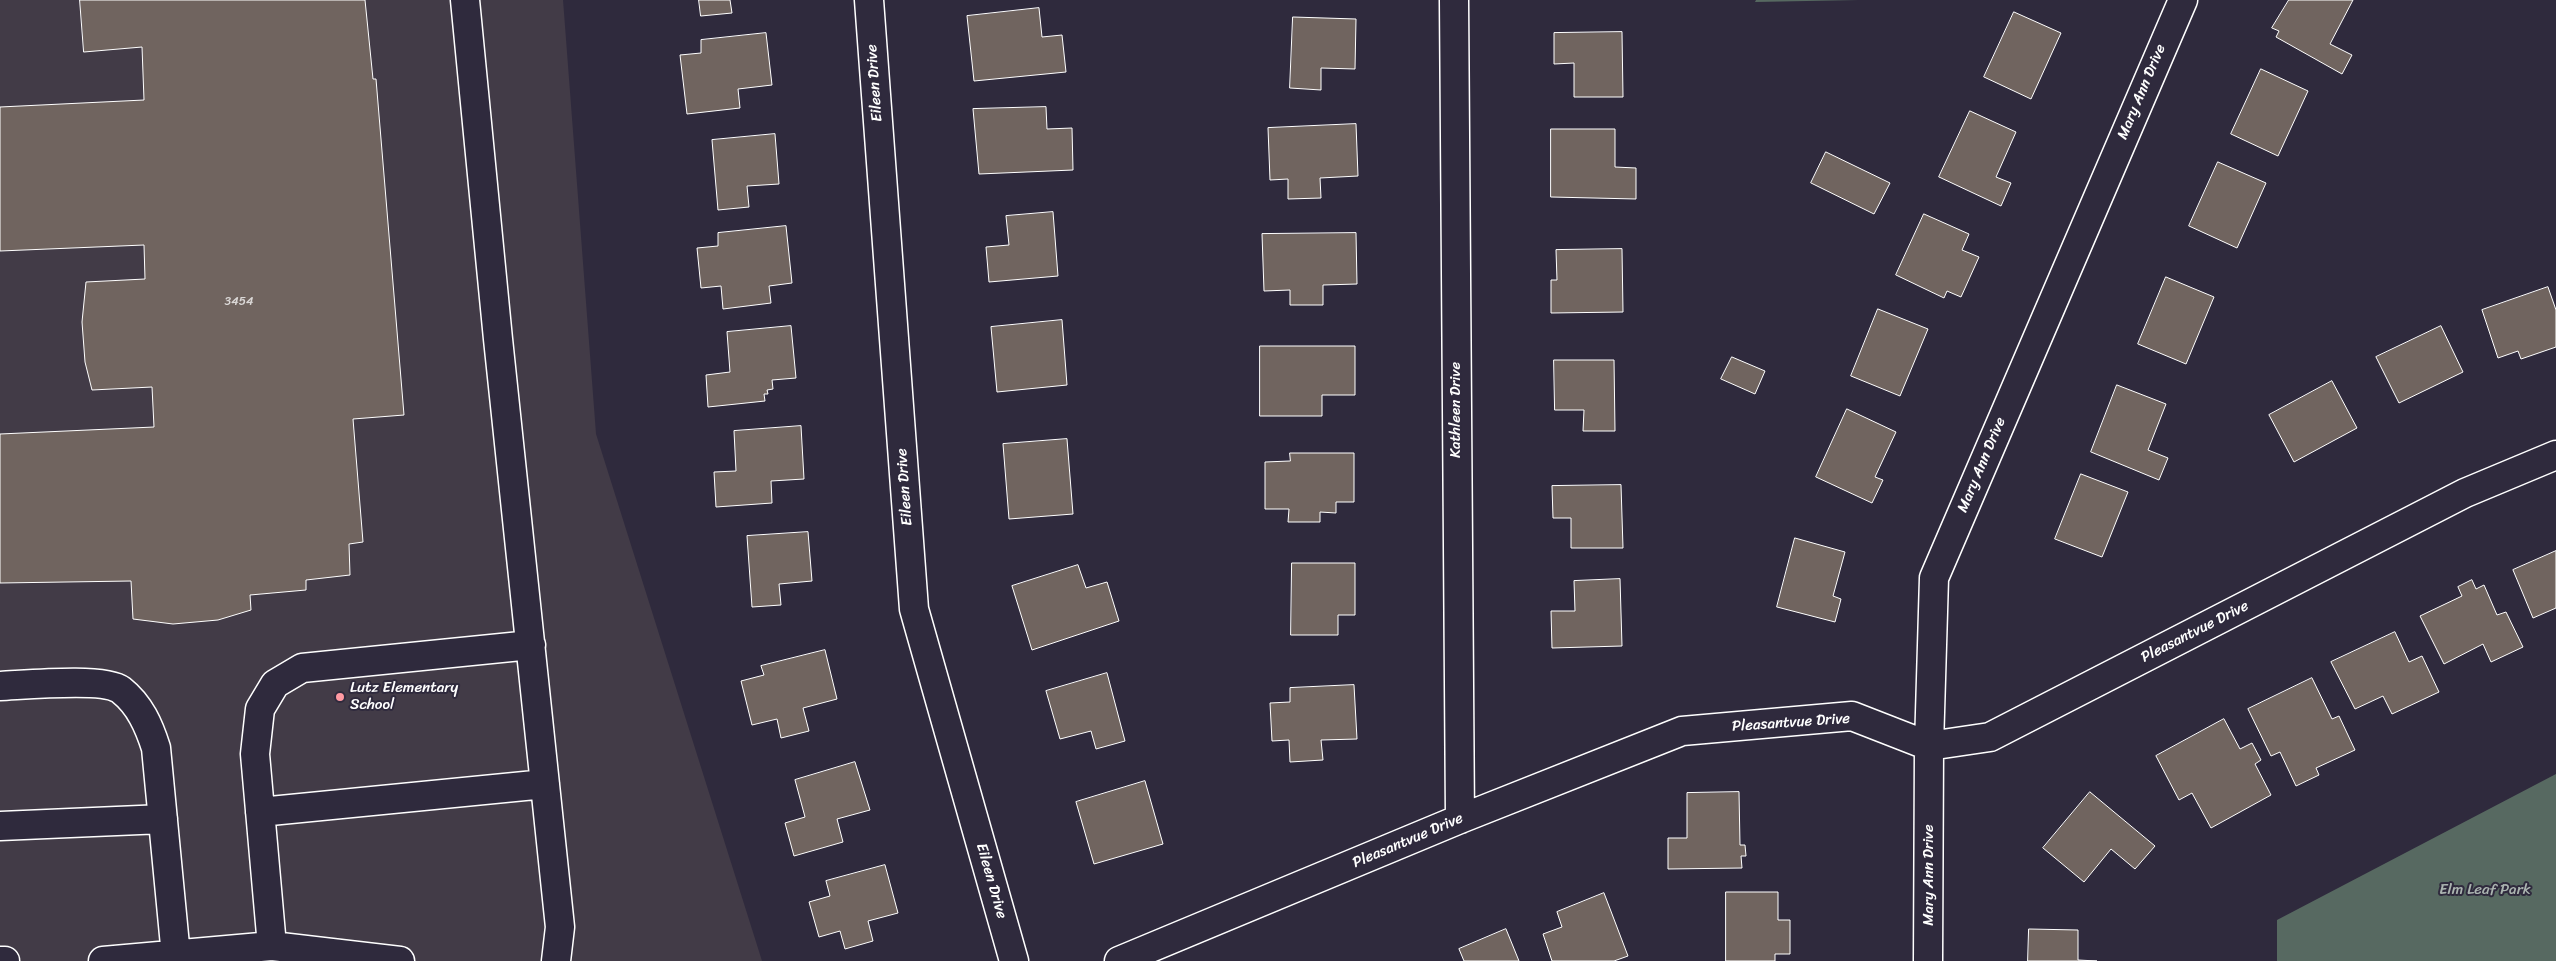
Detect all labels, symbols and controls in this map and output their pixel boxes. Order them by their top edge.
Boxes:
street label: Mary Ann Drive [2114,42,2170,142]
street label: Eileen Drive [863,44,887,122]
house number: 3454 [225,295,253,309]
street label: Kathleen Drive [1447,362,1465,458]
street label: Mary Ann Drive [1954,415,2010,515]
street label: Eileen Drive [893,448,917,526]
street label: Pleasantvue Drive [2138,597,2252,667]
place label: Lutz Elementary School [350,679,458,714]
marker: Lutz Elementary School [334,691,346,703]
street label: Pleasantvue Drive [1731,710,1851,736]
street label: Pleasantvue Drive [1350,810,1466,872]
street label: Mary Ann Drive [1920,824,1938,926]
street label: Eileen Drive [972,841,1010,921]
park label: Elm Leaf Park [2439,881,2531,899]

